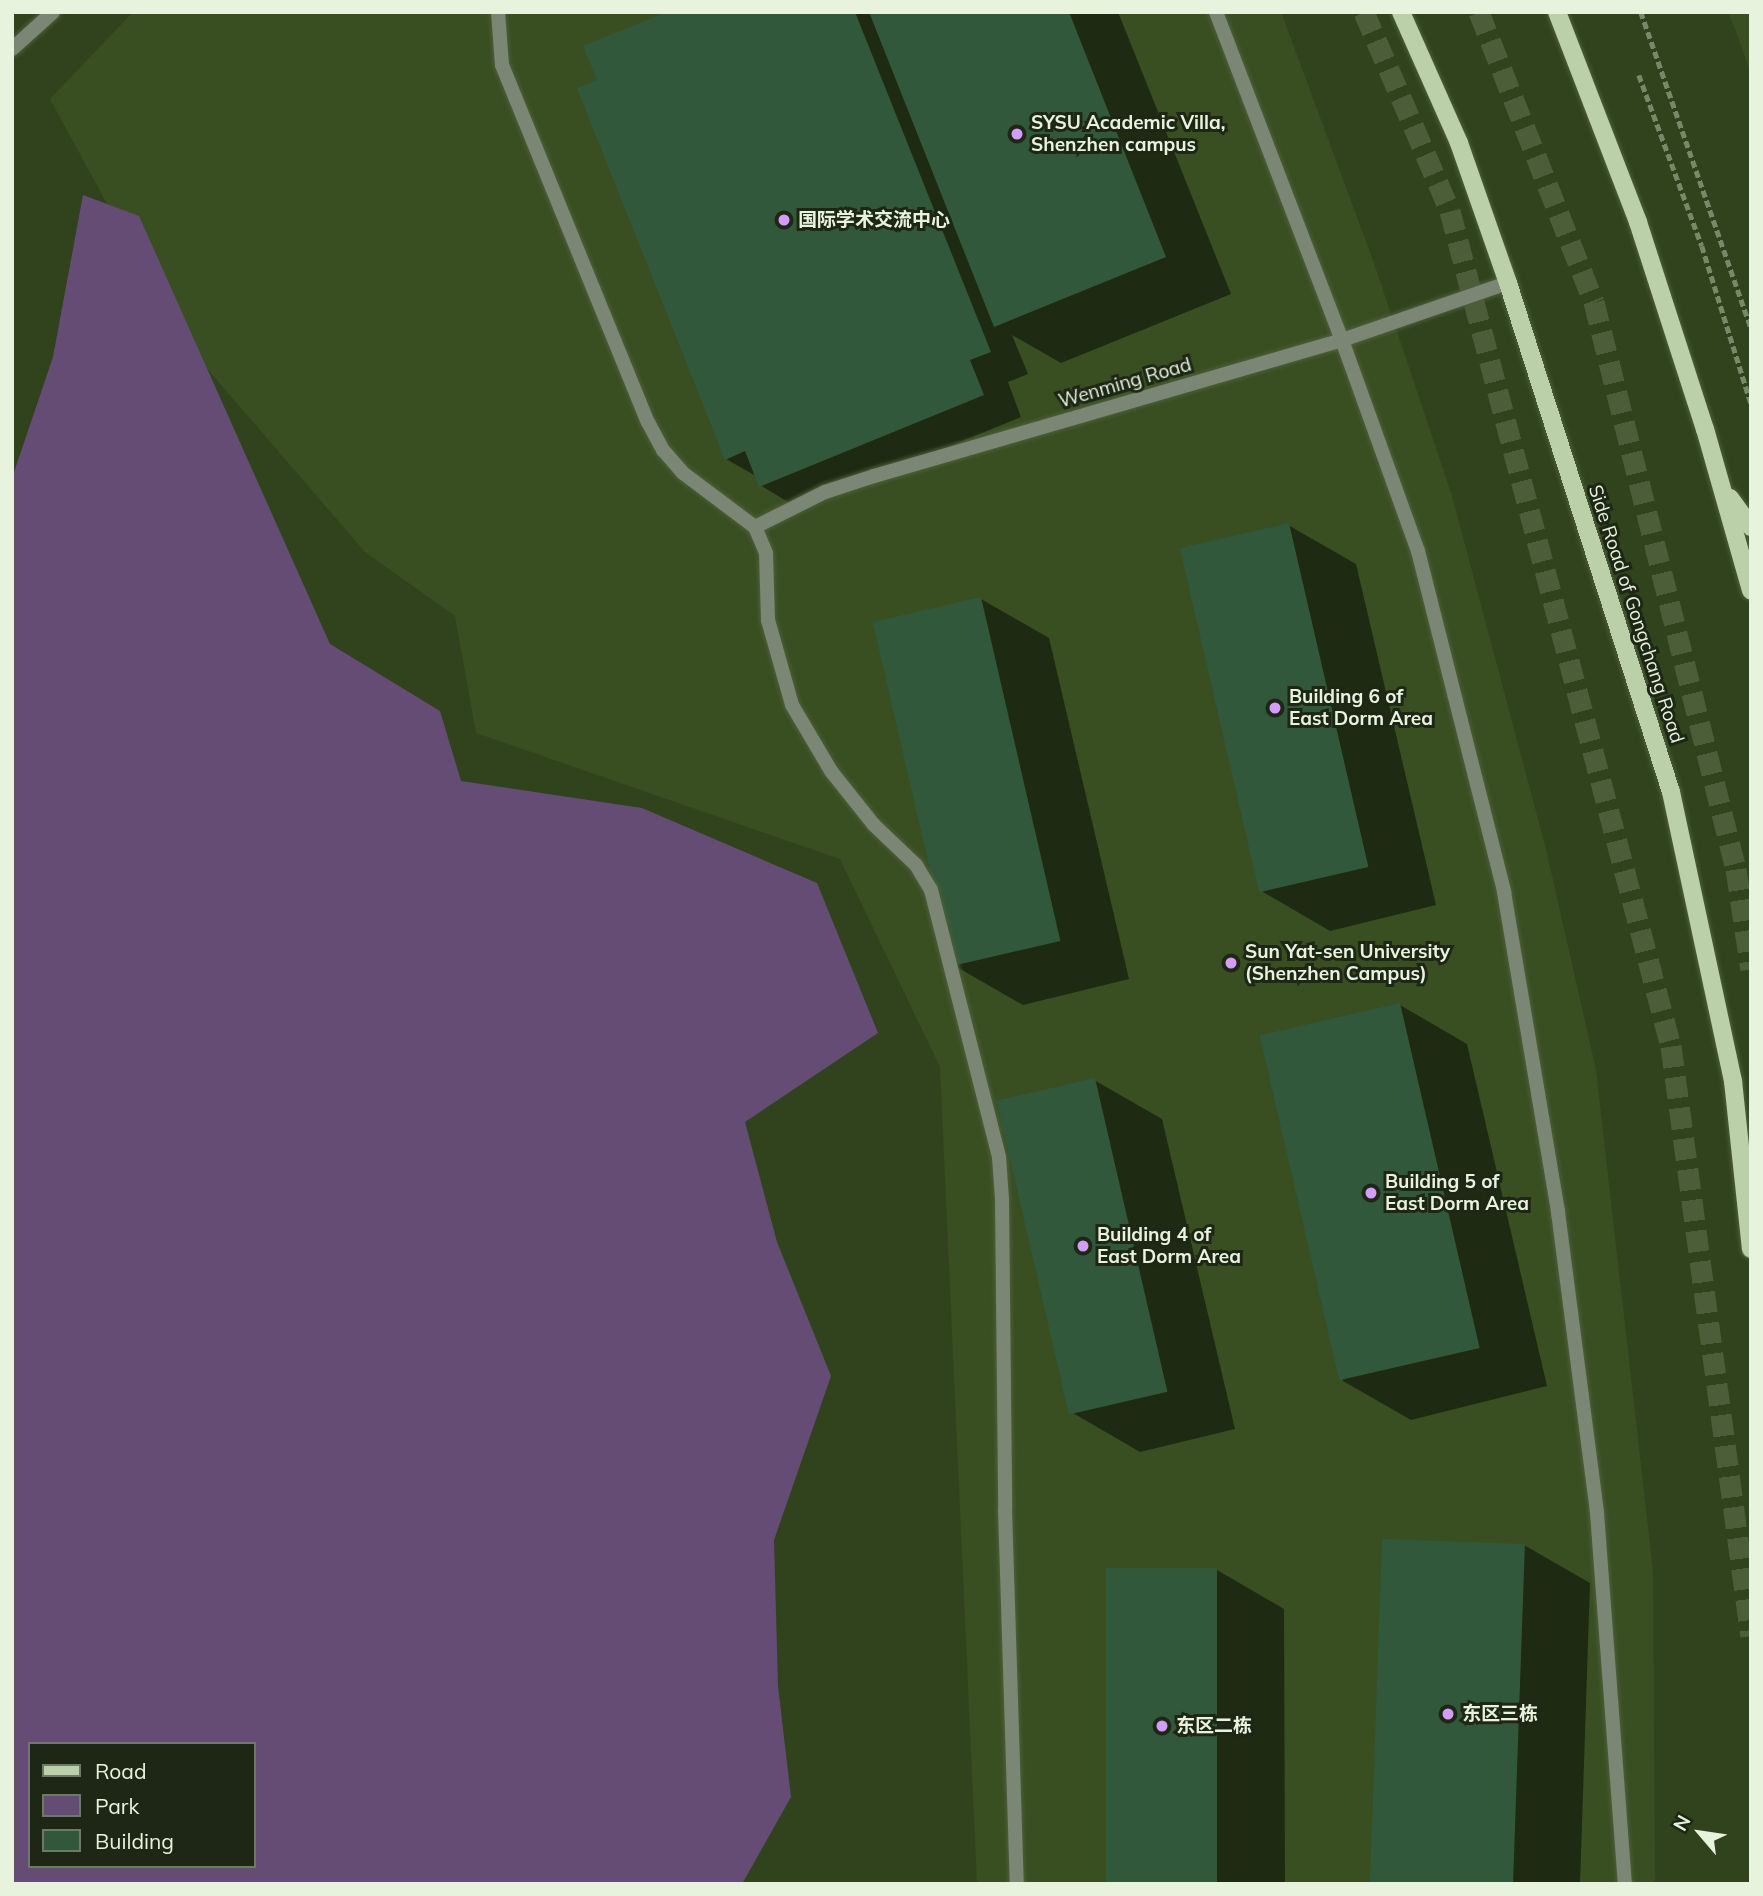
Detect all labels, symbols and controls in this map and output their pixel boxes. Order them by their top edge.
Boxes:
place label: SYSU Academic Villa, Shenzhen campus [1031,112,1225,156]
marker: SYSU Academic Villa, Shenzhen campus [1009,126,1025,142]
place label: 国际学术交流中心 [798,209,950,231]
marker: 国际学术交流中心 [776,212,792,228]
street label: Wenming Road [1056,353,1194,413]
street label: Side Road of Gongchang Road [1583,482,1689,746]
place label: Building 6 of East Dorm Area [1289,686,1433,730]
marker: Building 6 of East Dorm Area [1267,700,1283,716]
place label: Sun Yat-sen University (Shenzhen Campus) [1245,941,1450,985]
marker: Sun Yat-sen University (Shenzhen Campus) [1223,955,1239,971]
place label: Building 5 of East Dorm Area [1385,1171,1529,1215]
marker: Building 5 of East Dorm Area [1363,1185,1379,1201]
place label: Building 4 of East Dorm Area [1097,1224,1241,1268]
marker: Building 4 of East Dorm Area [1075,1238,1091,1254]
place label: 东区三栋 [1462,1703,1538,1725]
marker: 东区三栋 [1440,1706,1456,1722]
place label: 东区二栋 [1176,1715,1252,1737]
marker: 东区二栋 [1154,1718,1170,1734]
legend [28,1742,256,1868]
text: Road [95,1758,146,1784]
text: Park [95,1793,139,1819]
north arrow [1665,1798,1735,1868]
text: N [1668,1811,1696,1835]
text: Building [95,1828,174,1854]

